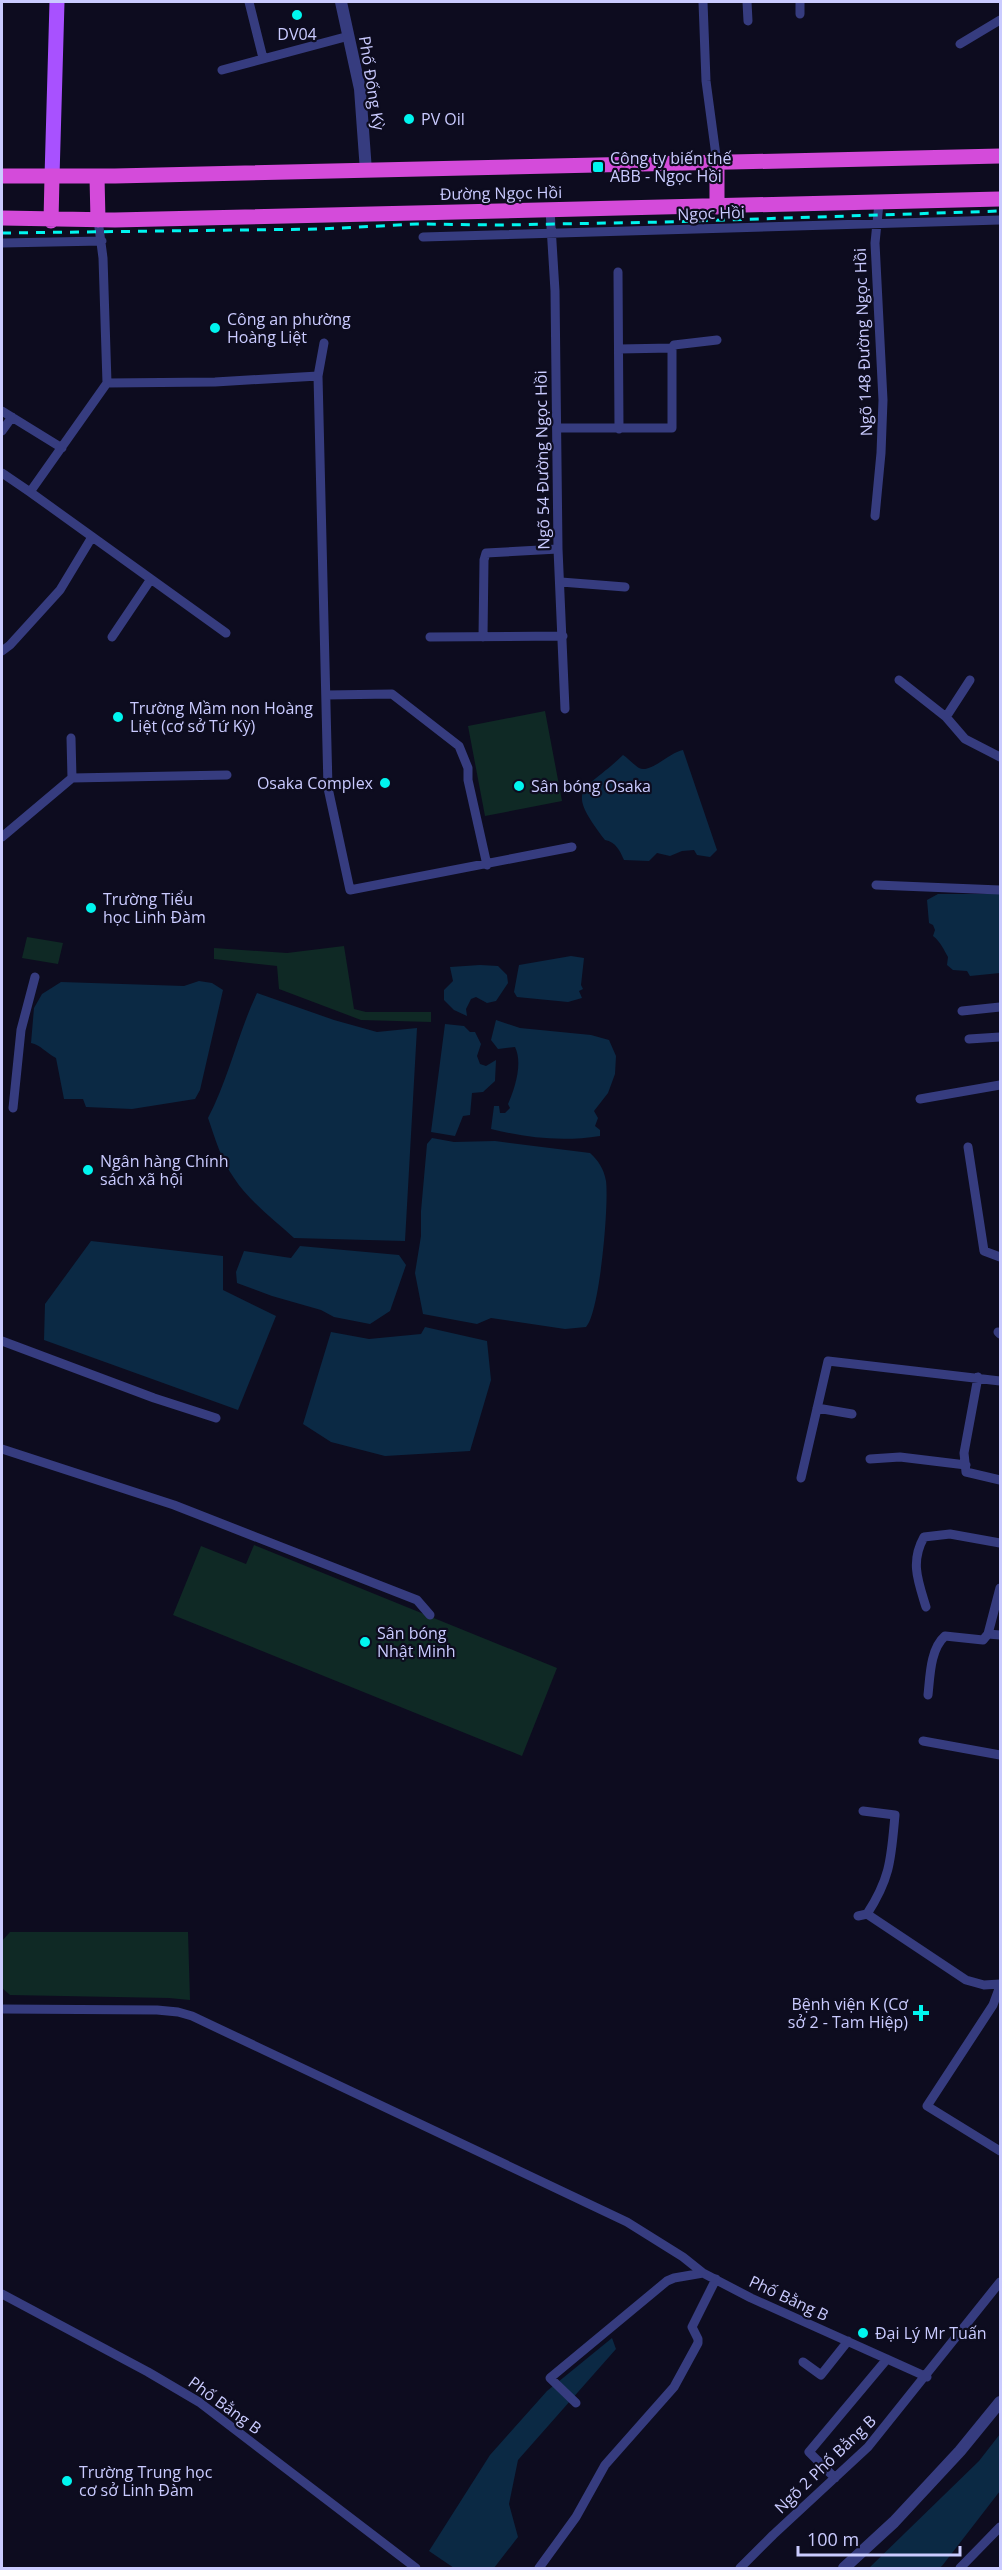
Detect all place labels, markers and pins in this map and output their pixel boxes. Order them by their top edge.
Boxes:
marker: DV04 [290,8,304,22]
place label: DV04 [277,23,317,45]
place label: PV Oil [421,108,465,130]
marker: PV Oil [402,112,416,126]
place label: Công ty biến thế ABB - Ngọc Hồi [610,147,732,187]
marker: Công ty biến thế ABB - Ngọc Hồi [591,160,605,174]
place label: Công an phường Hoàng Liệt [227,308,351,348]
marker: Công an phường Hoàng Liệt [208,321,222,335]
place label: Trường Mầm non Hoàng Liệt (cơ sở Tứ Kỳ) [130,697,313,737]
marker: Trường Mầm non Hoàng Liệt (cơ sở Tứ Kỳ) [111,710,125,724]
place label: Osaka Complex [257,772,374,794]
place label: Sân bóng Osaka [531,775,651,797]
marker: Osaka Complex [378,776,392,790]
marker: Sân bóng Osaka [512,779,526,793]
place label: Trường Tiểu học Linh Đàm [103,888,206,928]
marker: Trường Tiểu học Linh Đàm [84,901,98,915]
place label: Ngân hàng Chính sách xã hội [100,1150,229,1190]
marker: Ngân hàng Chính sách xã hội [81,1163,95,1177]
place label: Sân bóng Nhật Minh [377,1622,456,1662]
marker: Sân bóng Nhật Minh [358,1635,372,1649]
place label: Bệnh viện K (Cơ sở 2 - Tam Hiệp) [788,1993,909,2033]
marker: Bệnh viện K (Cơ sở 2 - Tam Hiệp) [912,2004,930,2022]
place label: Đại Lý Mr Tuấn [875,2322,987,2344]
marker: Đại Lý Mr Tuấn [856,2326,870,2340]
place label: Trường Trung học cơ sở Linh Đàm [79,2461,213,2501]
marker: Trường Trung học cơ sở Linh Đàm [60,2474,74,2488]

